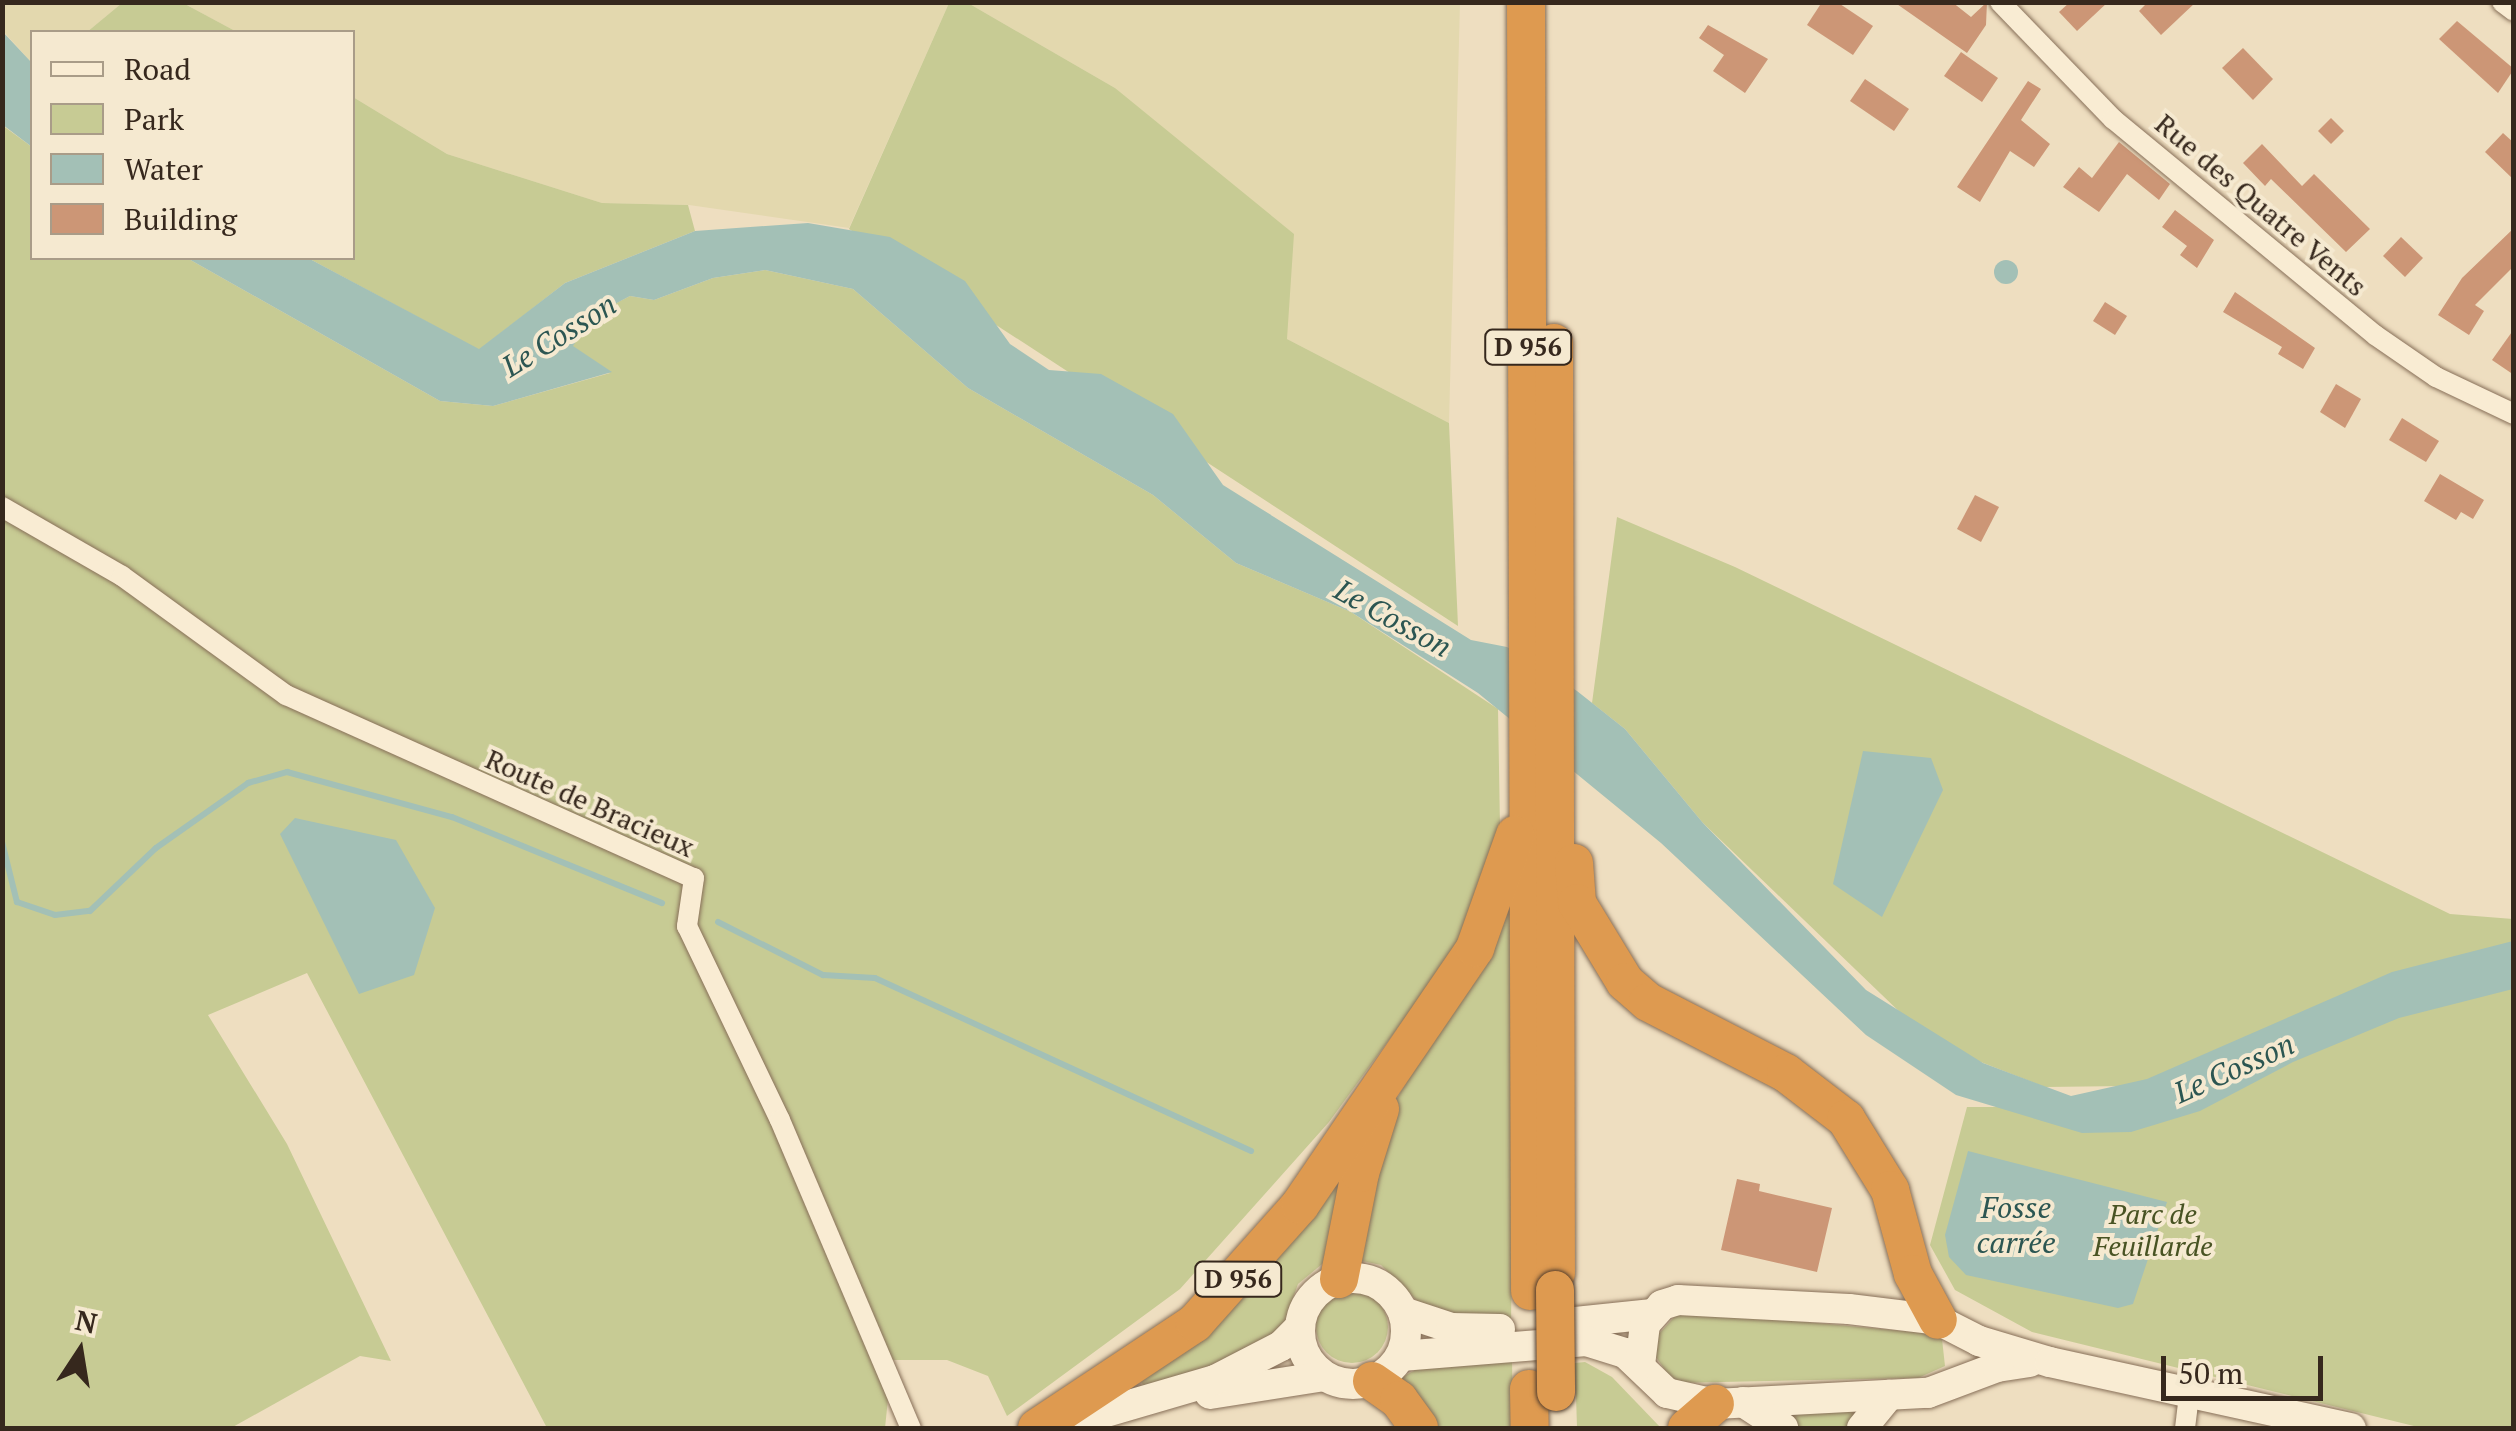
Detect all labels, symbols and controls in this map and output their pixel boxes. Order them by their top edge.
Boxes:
legend [30,30,355,260]
text: Road [124,49,191,89]
text: Park [124,99,184,139]
street label: Rue des Quatre Vents [2148,107,2374,303]
text: Water [124,149,203,189]
text: Building [124,199,237,239]
water label: Le Cosson [495,286,623,384]
road number: D 956 [1483,327,1573,367]
water label: Le Cosson [1328,571,1458,665]
street label: Route de Bracieux [480,742,700,864]
water label: Le Cosson [2168,1026,2300,1110]
water label: Fosse carrée [1976,1189,2056,1260]
park label: Parc de Feuillarde [2093,1197,2213,1263]
road number: D 956 [1193,1259,1283,1299]
north arrow [30,1301,130,1401]
text: N [72,1301,101,1341]
scale bar [2166,1336,2328,1398]
text: 50 m [2178,1353,2243,1393]

